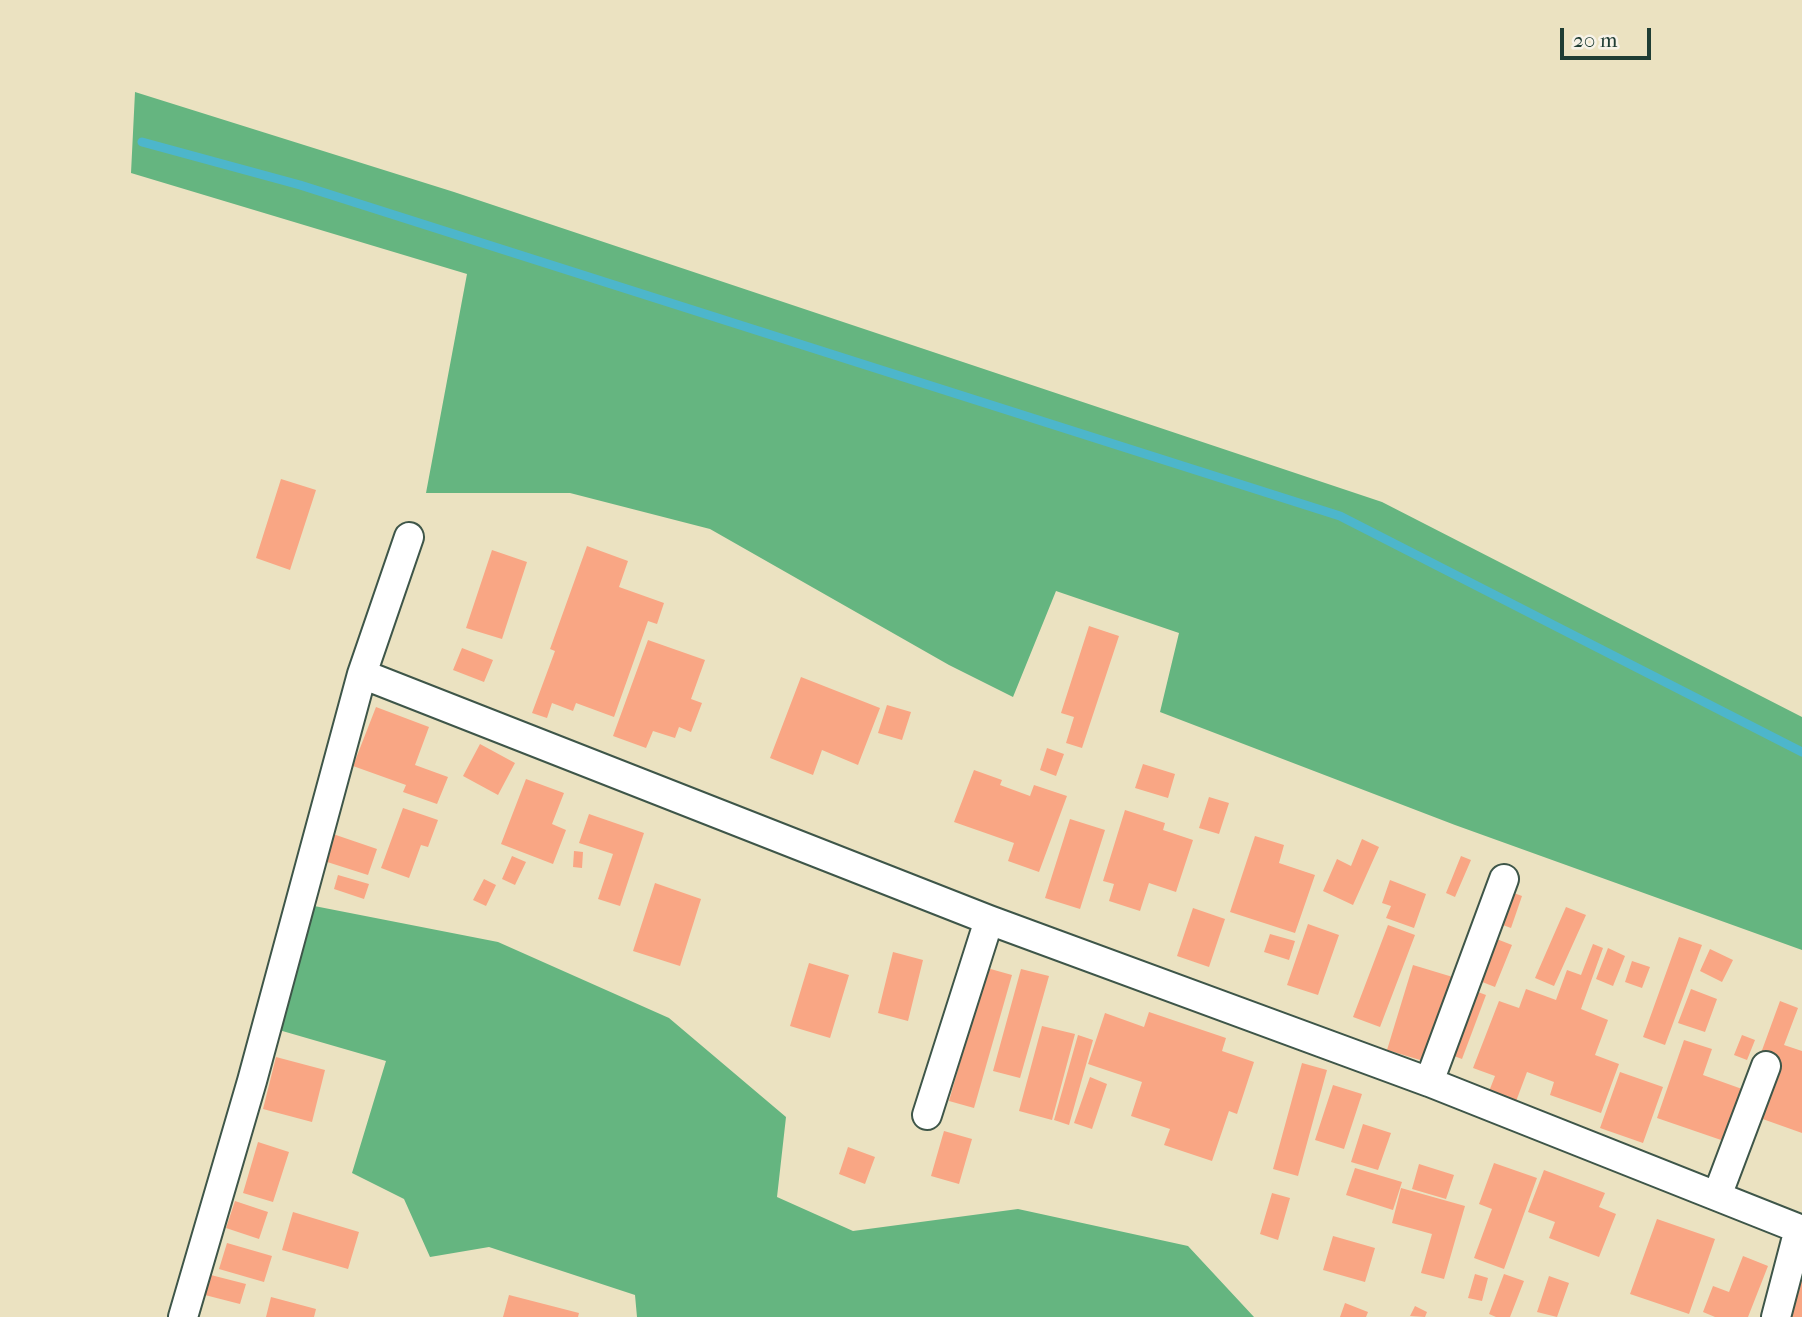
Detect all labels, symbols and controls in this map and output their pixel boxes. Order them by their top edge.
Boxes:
scale bar [1564,14,1655,58]
text: 20 m [1573,28,1617,52]

